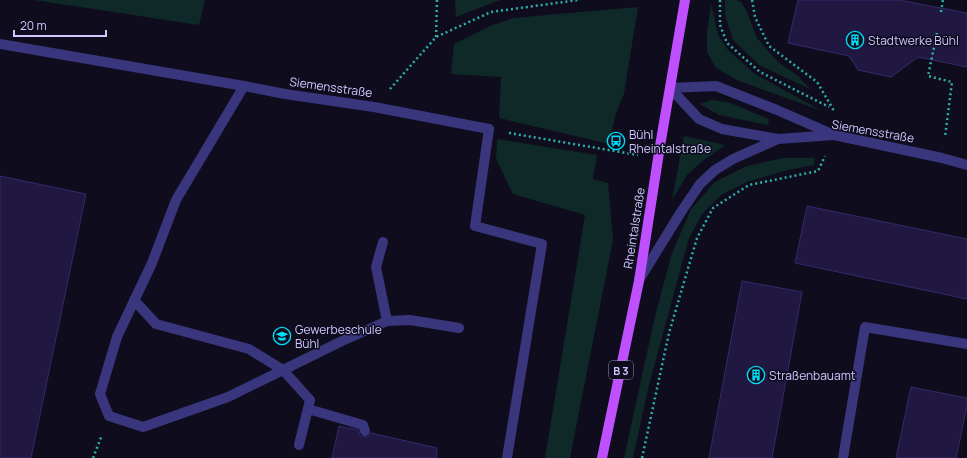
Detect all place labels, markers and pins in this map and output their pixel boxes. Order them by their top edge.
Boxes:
building icon: Stadtwerke Bühl [845,30,865,50]
place label: Stadtwerke Bühl [868,32,959,49]
place label: Bühl Rheintalstraße [629,126,711,157]
bus stop icon: Bühl Rheintalstraße [606,131,626,151]
place label: Gewerbeschule Bühl [295,321,382,352]
school or university icon: Gewerbeschule Bühl [272,326,292,346]
building icon: Straßenbauamt [746,365,766,385]
place label: Straßenbauamt [769,367,856,384]

